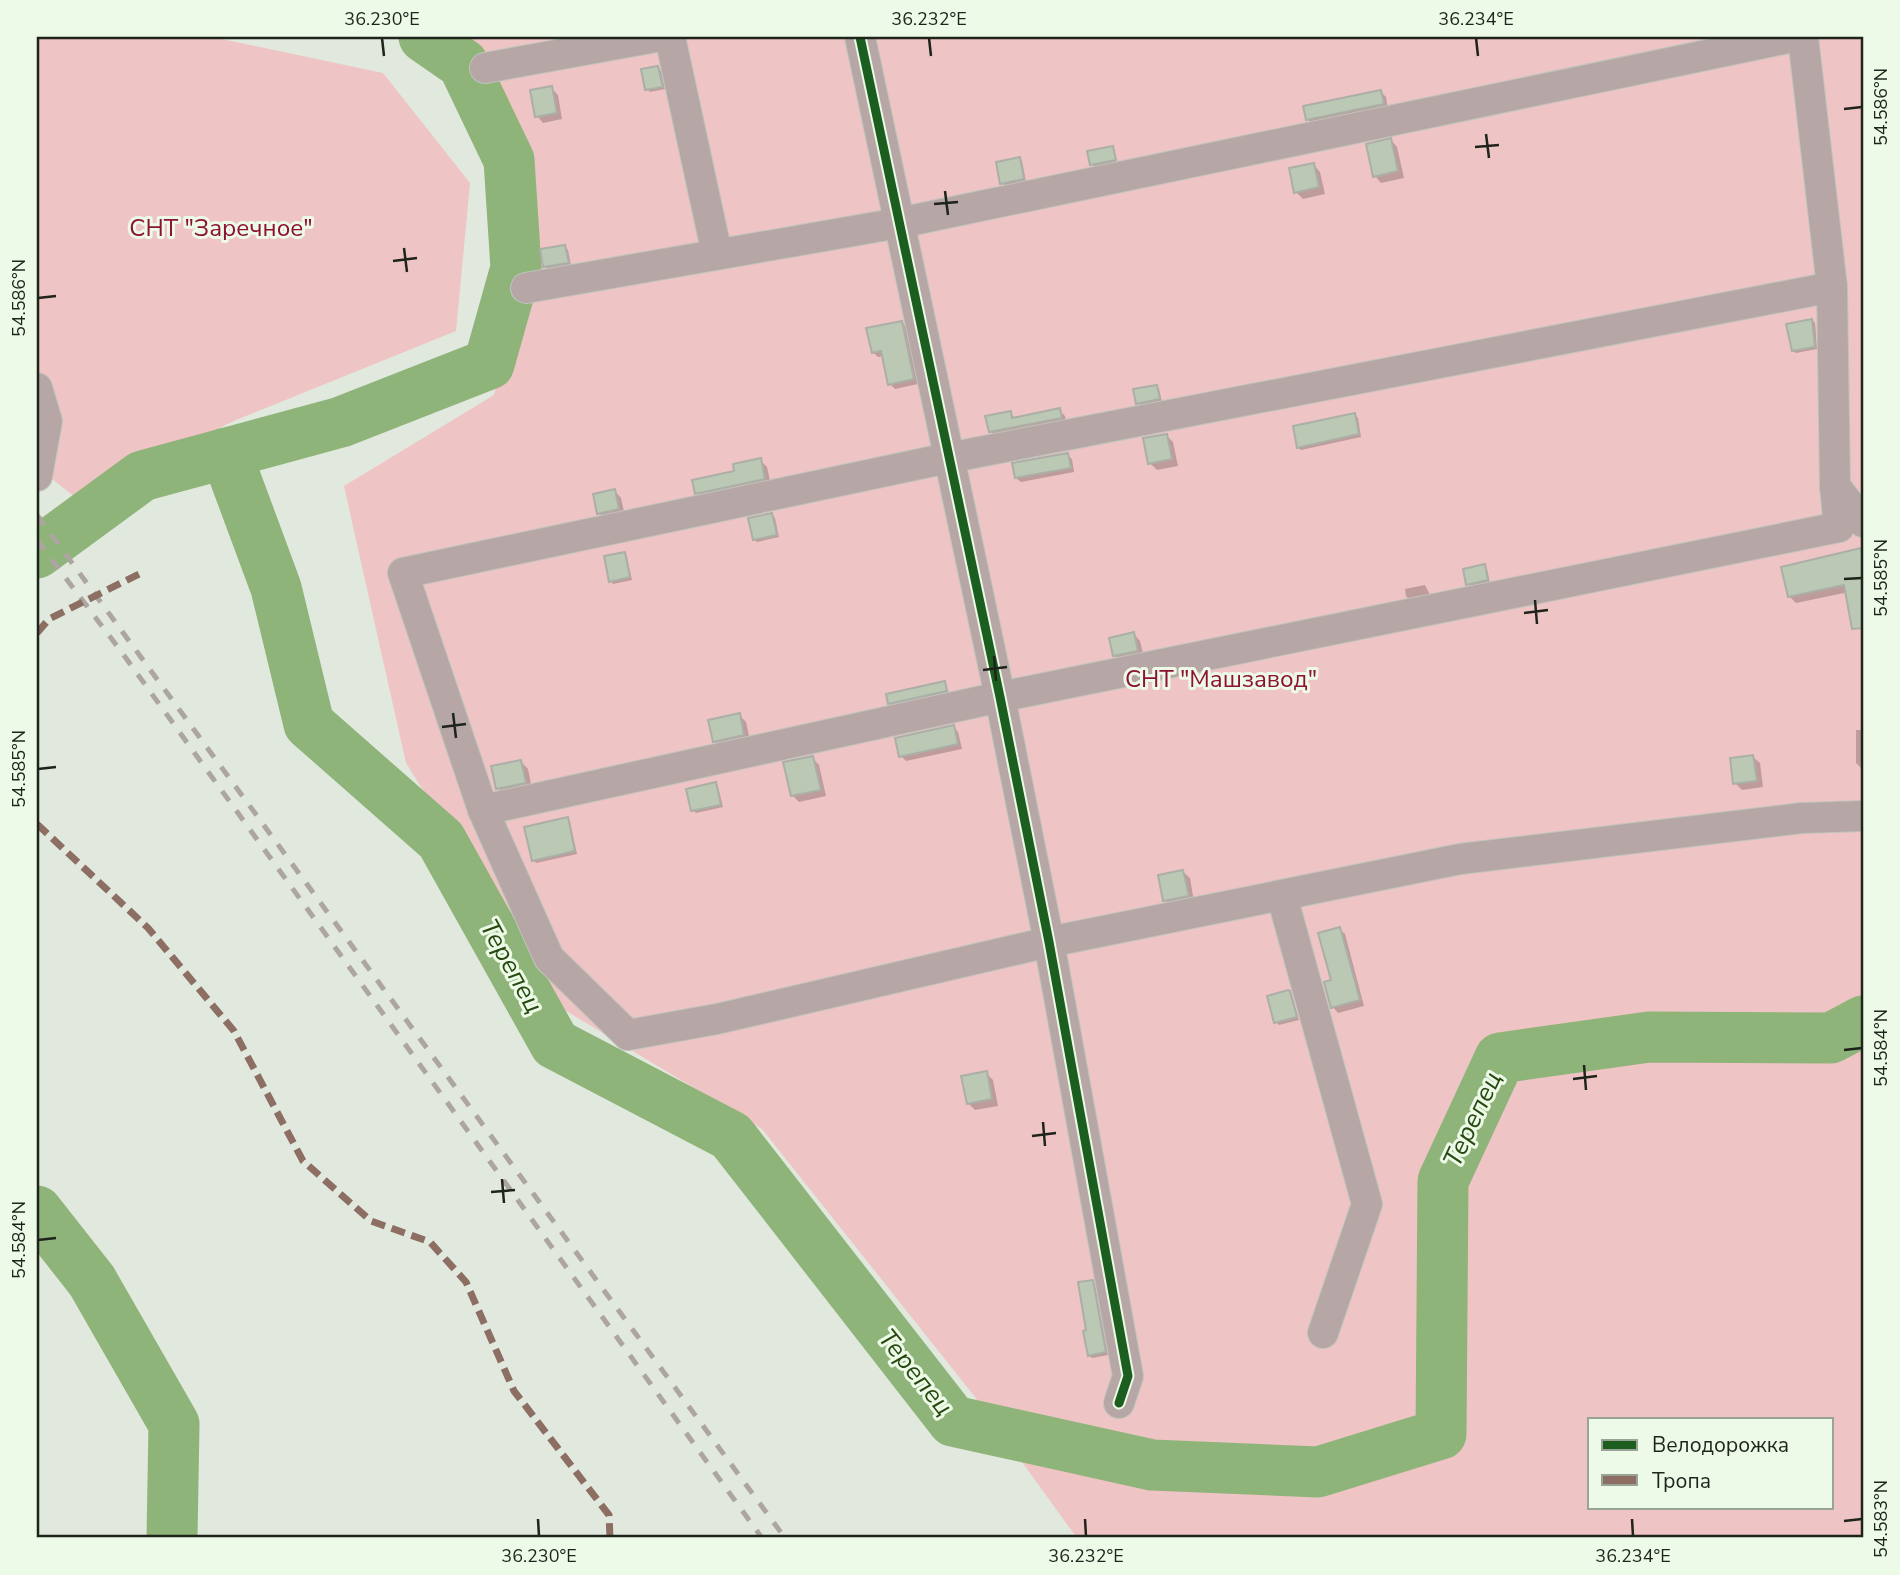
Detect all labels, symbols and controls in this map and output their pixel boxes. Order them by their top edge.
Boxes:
text: 36.230°E [344,7,420,31]
text: 36.232°E [891,7,967,31]
text: 36.234°E [1438,7,1514,31]
text: 54.586°N [1869,68,1893,146]
park label: СНТ "Заречное" [129,212,313,244]
text: 54.586°N [7,259,31,337]
text: 54.585°N [1869,539,1893,617]
park label: СНТ "Машзавод" [1125,663,1317,695]
text: 54.585°N [7,730,31,808]
water label: Терепец [472,913,552,1019]
text: 54.584°N [1869,1009,1893,1087]
water label: Терепец [1435,1066,1510,1173]
text: 54.584°N [7,1201,31,1279]
water label: Терепец [870,1322,961,1423]
legend [1588,1418,1834,1508]
text: Велодорожка [1652,1431,1789,1459]
text: Тропа [1652,1467,1711,1495]
text: 54.583°N [1869,1480,1893,1558]
text: 36.230°E [501,1544,577,1568]
text: 36.232°E [1048,1544,1124,1568]
text: 36.234°E [1595,1544,1671,1568]

